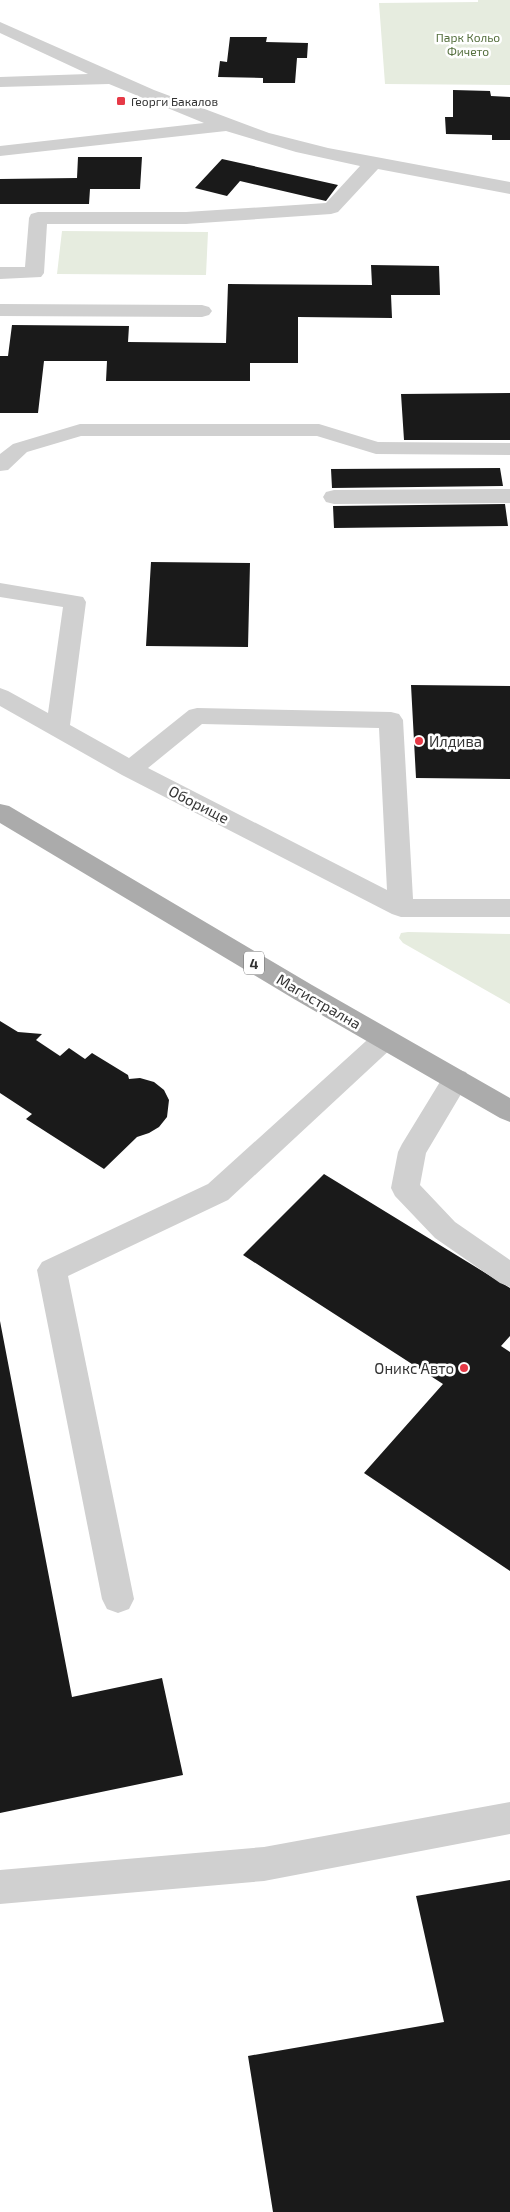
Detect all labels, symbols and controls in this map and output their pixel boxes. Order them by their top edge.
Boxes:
park label: Парк Кольо Фичето [436,30,500,58]
place label: Георги Бакалов [131,94,218,108]
marker: Георги Бакалов [115,95,127,107]
place label: Илдива [429,732,482,750]
marker: Илдива [413,735,425,747]
street label: Оборище [166,781,232,827]
road number: 4 [244,951,264,974]
street label: Магистрална [274,970,364,1032]
place label: Оникс Авто [374,1359,454,1377]
marker: Оникс Авто [458,1362,470,1374]

